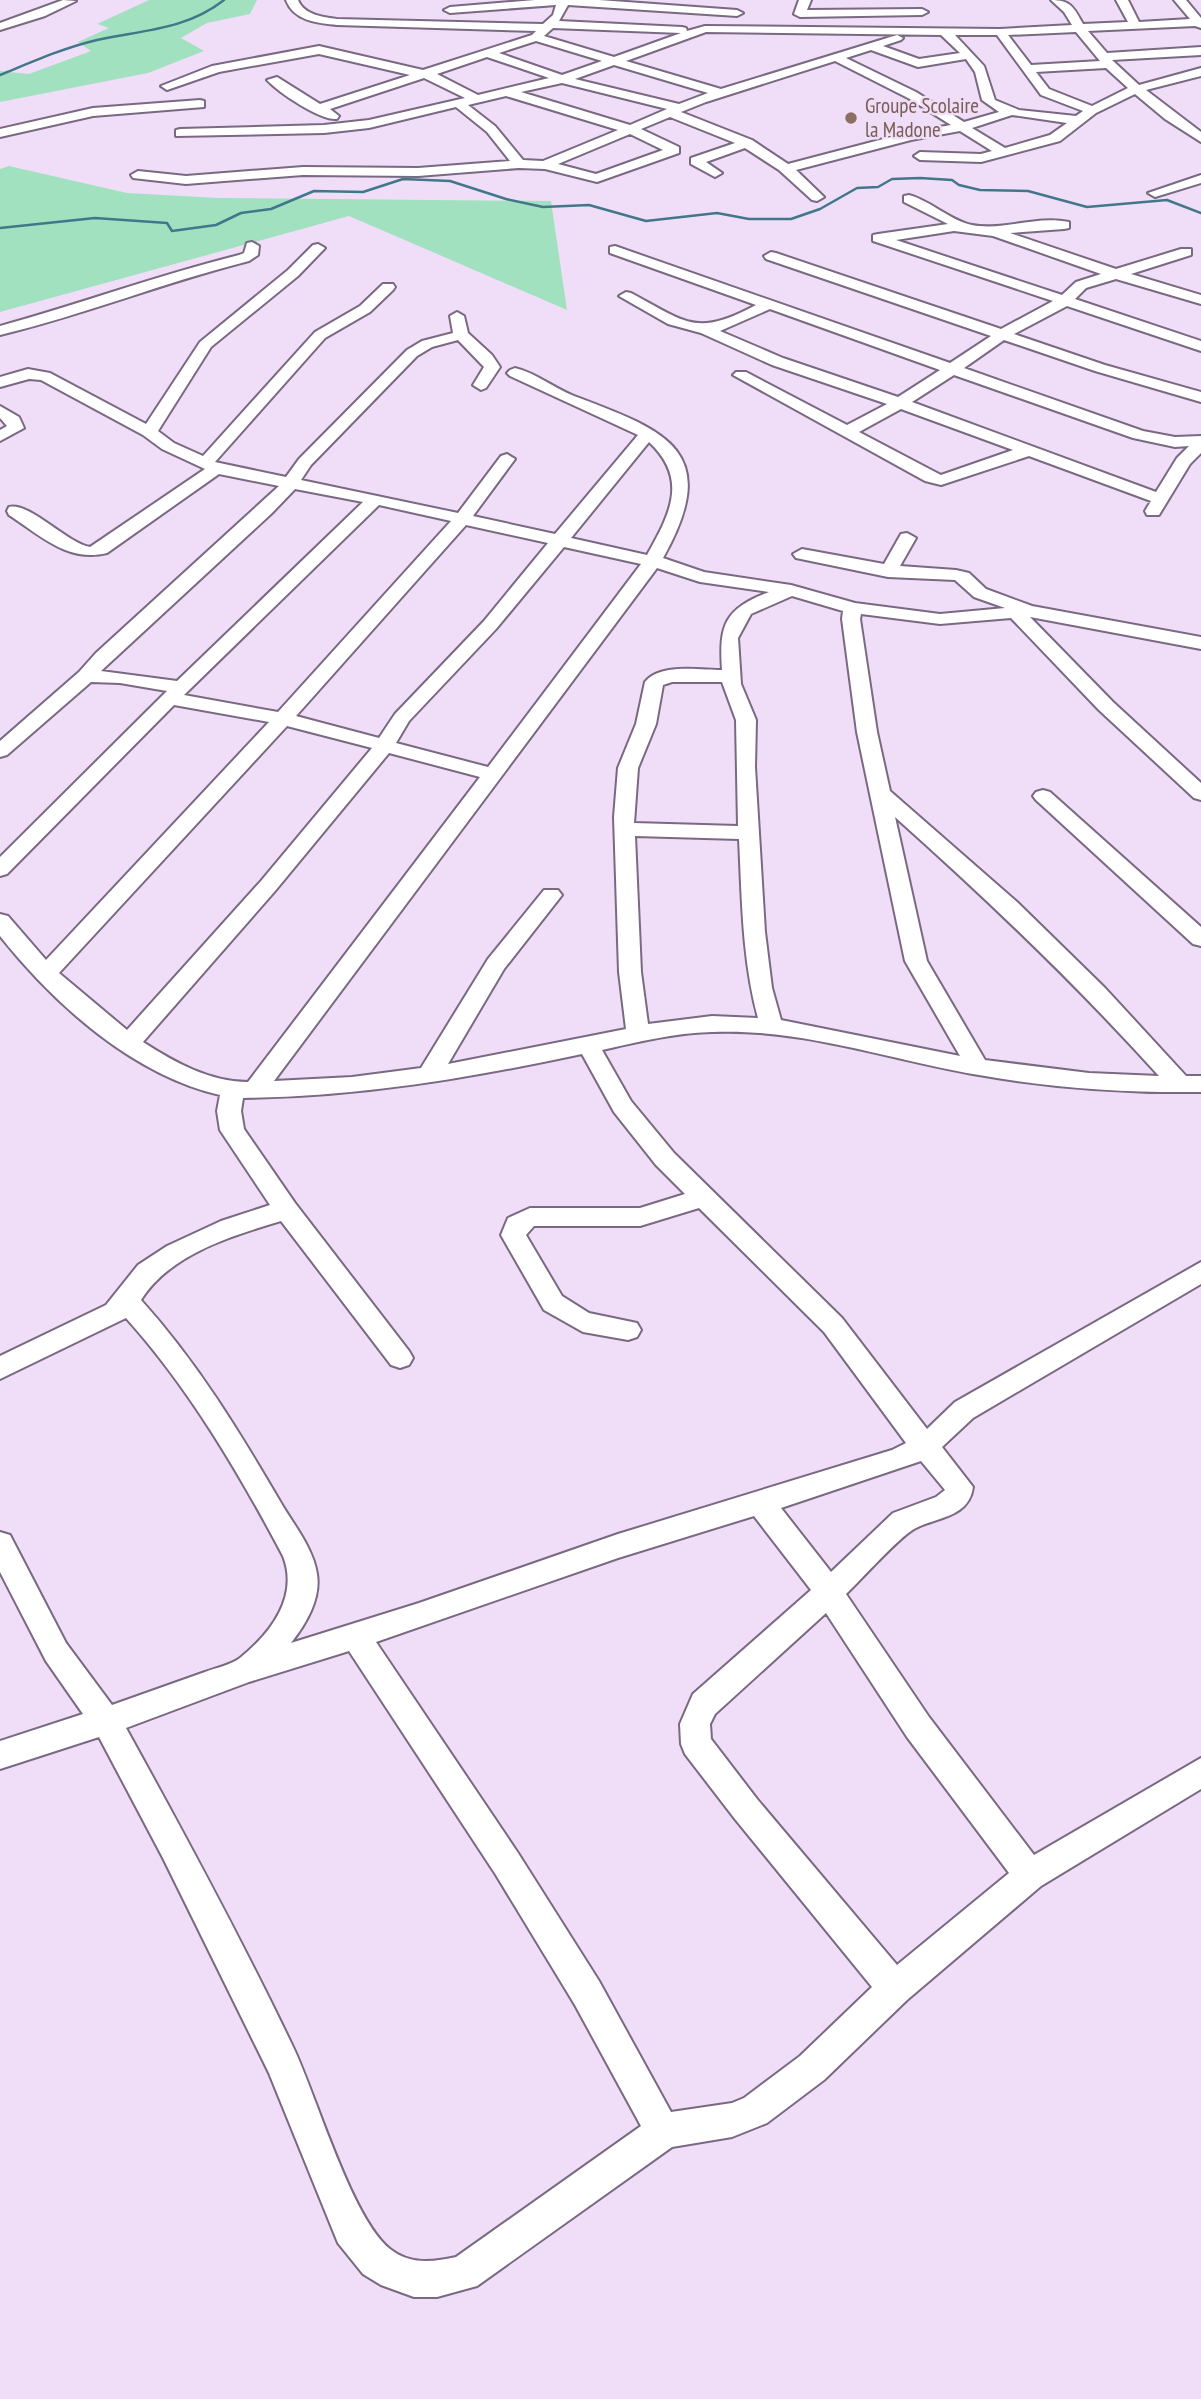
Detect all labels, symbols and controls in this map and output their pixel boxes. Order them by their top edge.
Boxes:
place label: Groupe Scolaire la Madone [865,92,979,143]
marker: Groupe Scolaire la Madone [843,110,859,126]

